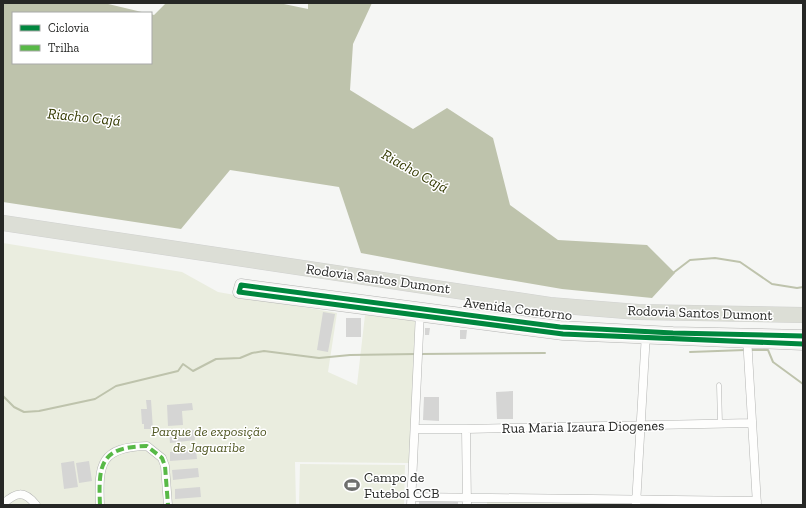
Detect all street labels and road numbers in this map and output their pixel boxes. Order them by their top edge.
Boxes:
street label: Rodovia Santos Dumont [305,260,452,298]
street label: Avenida Contorno [463,294,573,324]
street label: Rodovia Santos Dumont [627,302,774,324]
street label: Rua Maria Izaura Diogenes [502,417,664,437]

